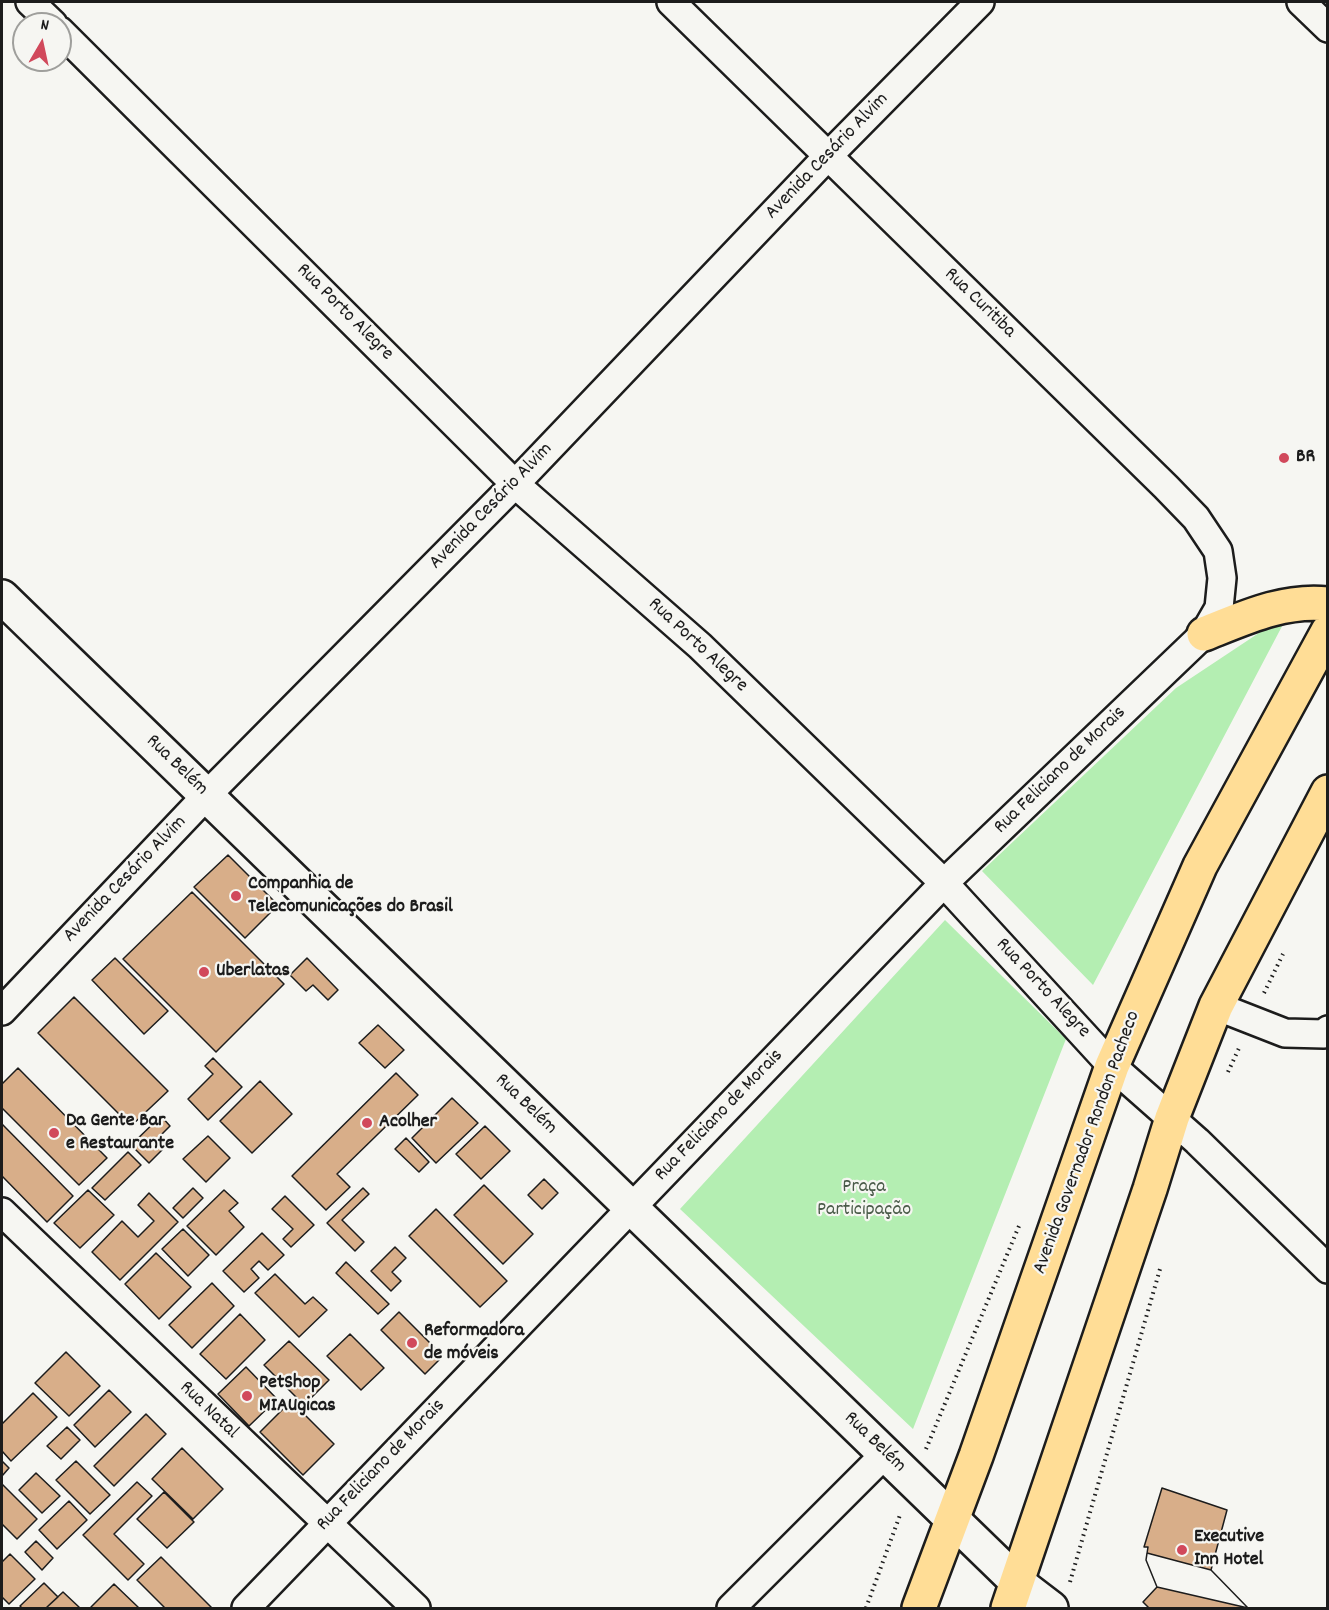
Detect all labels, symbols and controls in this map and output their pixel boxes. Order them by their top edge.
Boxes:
north arrow [12,12,72,72]
text: N [39,14,50,38]
street label: Avenida Cesário Alvim [761,88,895,226]
street label: Rua Porto Alegre [290,259,398,367]
street label: Rua Curitiba [938,264,1020,344]
street label: Avenida Cesário Alvim [425,438,559,576]
place label: BR [1296,446,1315,470]
marker: BR [1277,451,1291,465]
street label: Rua Porto Alegre [642,594,752,698]
street label: Rua Feliciano de Morais [990,702,1132,840]
street label: Rua Belém [140,730,212,802]
street label: Avenida Cesário Alvim [59,811,193,949]
place label: Companhia de Telecomunicações do Brasil [248,873,453,920]
marker: Companhia de Telecomunicações do Brasil [229,889,243,903]
street label: Rua Porto Alegre [990,934,1094,1044]
place label: Uberlatas [216,960,290,984]
marker: Uberlatas [197,965,211,979]
street label: Avenida Governador Rondon Pacheco [1029,1008,1147,1278]
street label: Rua Feliciano de Morais [651,1045,789,1187]
street label: Rua Belém [489,1069,561,1141]
place label: Da Gente Bar e Restaurante [66,1110,174,1157]
place label: Acolher [379,1111,437,1135]
marker: Acolher [360,1116,374,1130]
marker: Da Gente Bar e Restaurante [47,1126,61,1140]
park label: Praça Participação [817,1176,911,1223]
place label: Reformadora de móveis [424,1320,524,1367]
marker: Reformadora de móveis [405,1336,419,1350]
place label: PetShop MIAUgicas [259,1372,336,1419]
street label: Rua Natal [173,1377,243,1445]
marker: PetShop MIAUgicas [240,1389,254,1403]
street label: Rua Feliciano de Morais [313,1395,451,1537]
street label: Rua Belém [838,1407,910,1479]
place label: Executive Inn Hotel [1194,1526,1264,1573]
marker: Executive Inn Hotel [1175,1543,1189,1557]

